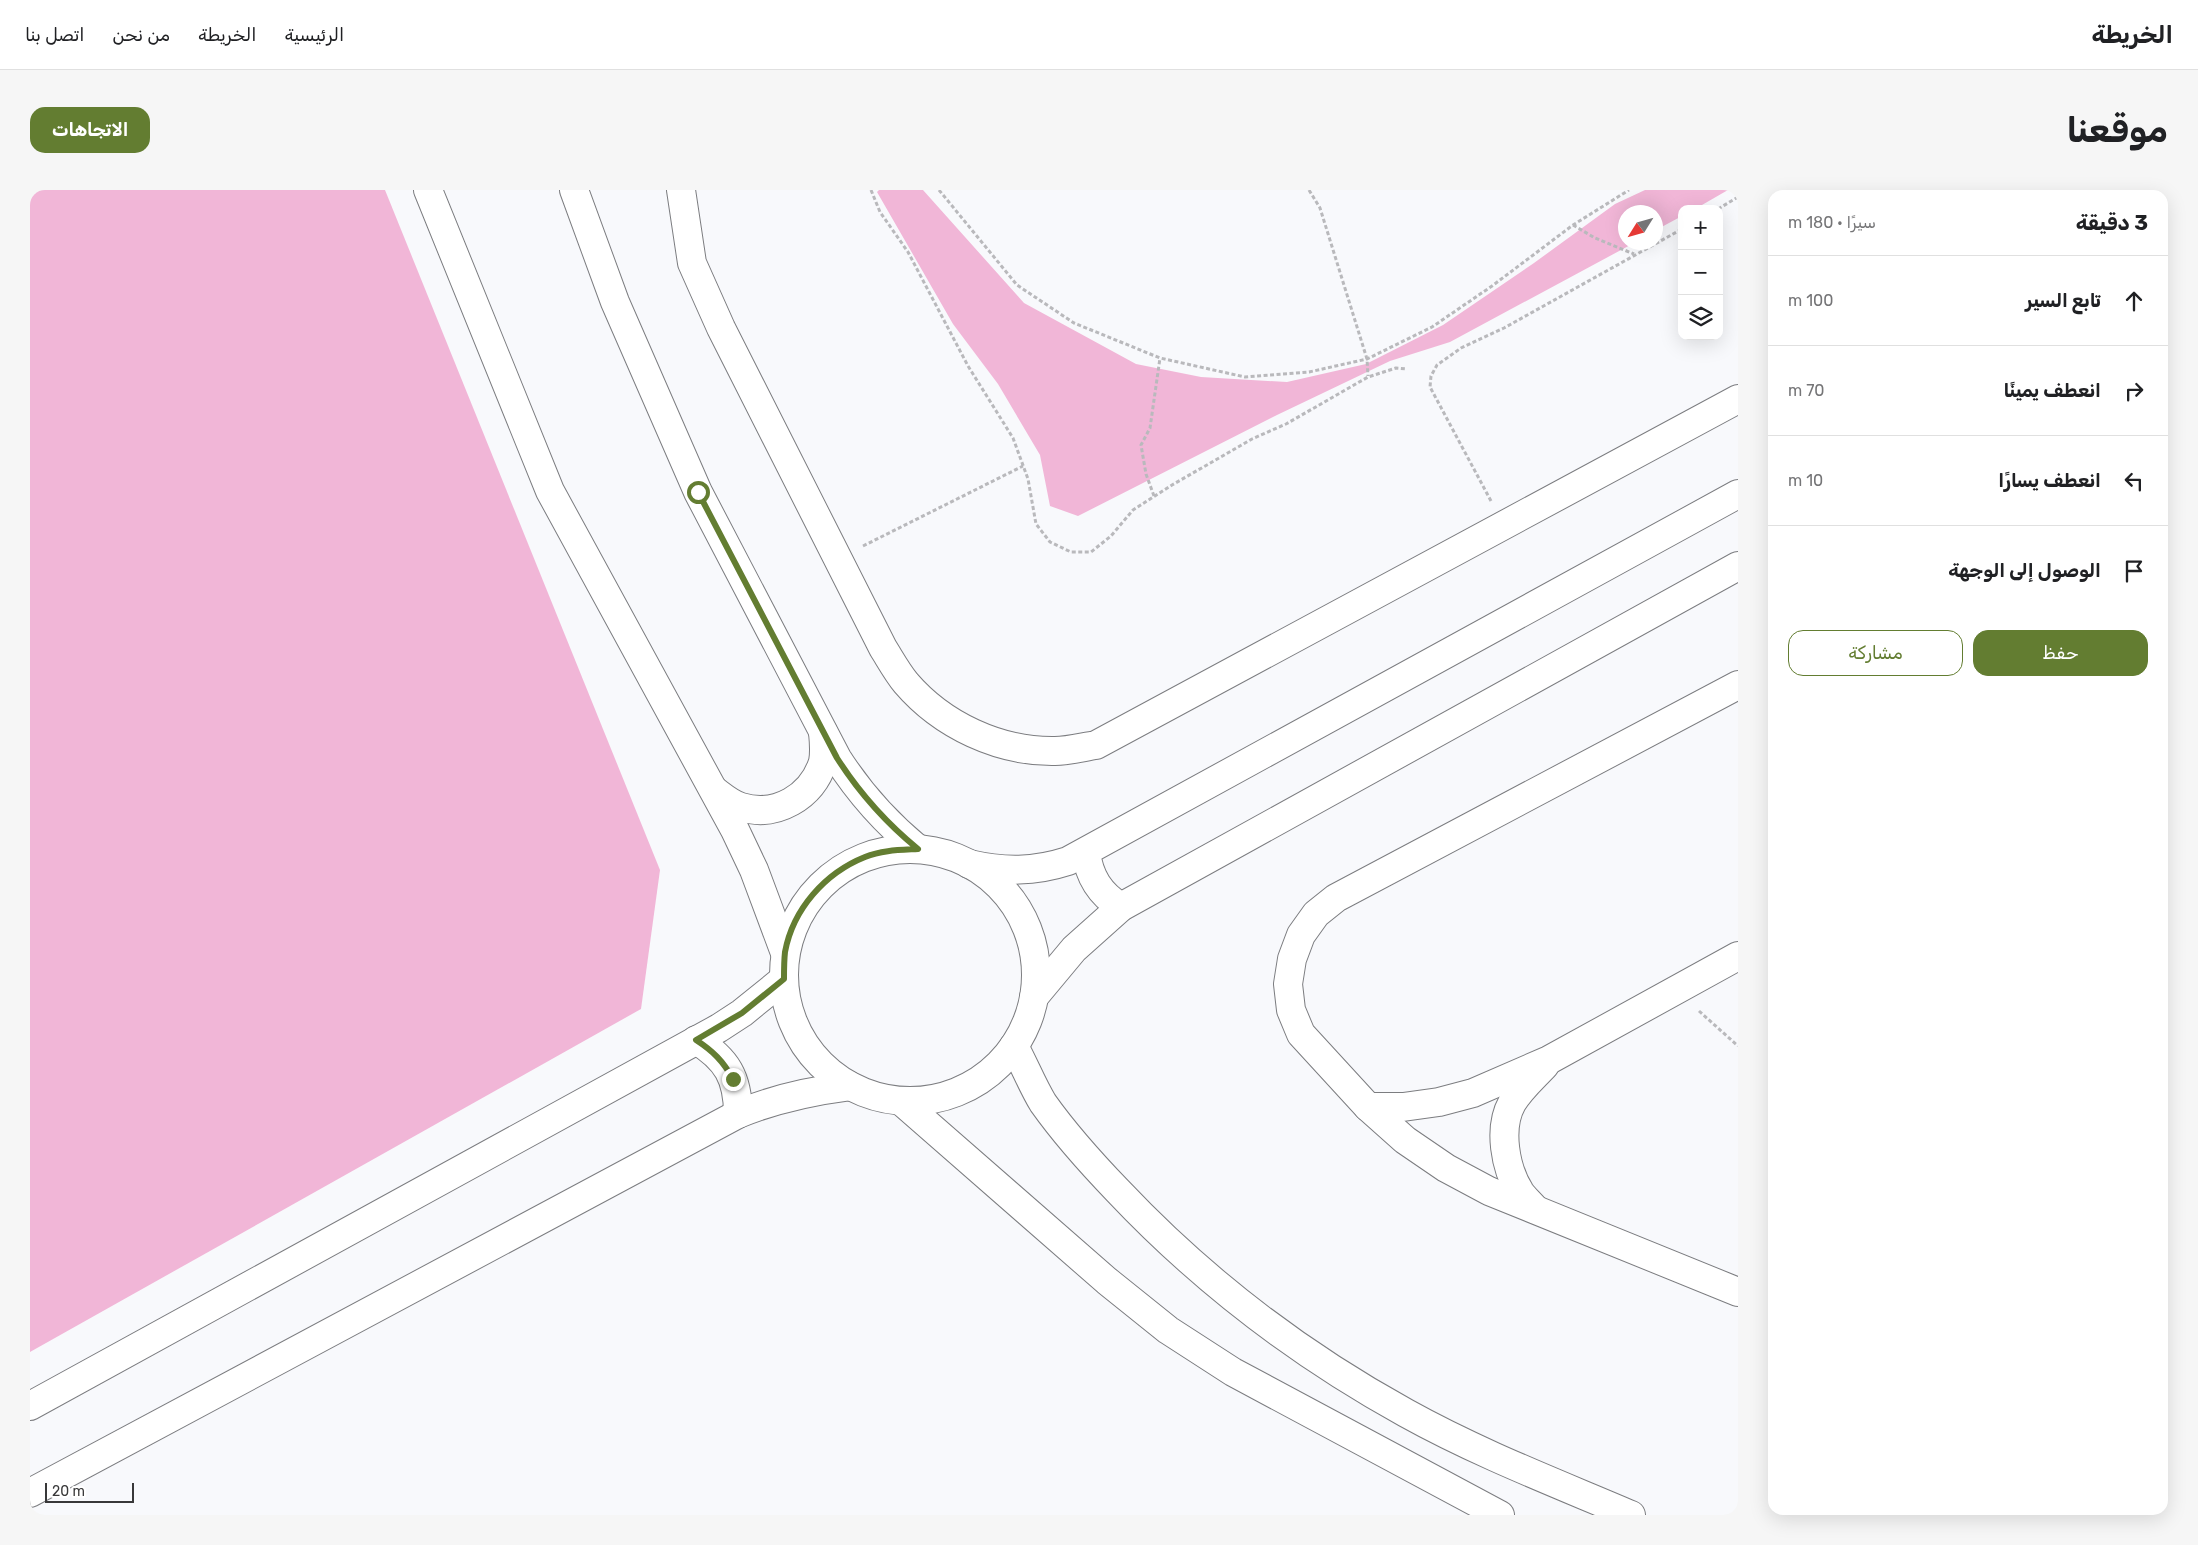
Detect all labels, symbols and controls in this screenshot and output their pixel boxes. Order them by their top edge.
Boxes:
text: الخريطة [2092,21,2173,49]
text: اتصل بنا [25,24,84,46]
text: من نحن [112,24,170,46]
text: الخريطة [198,24,256,46]
text: الرئيسية [284,24,344,46]
button: الاتجاهات [30,107,150,153]
text: موقعنا [2066,109,2168,151]
north arrow [1618,205,1663,250]
map controls [1678,205,1723,340]
button: + [1678,205,1723,250]
text: 3 دقيقة [2076,210,2148,235]
text: سيرًا · 180 m [1788,213,1876,232]
button: − [1678,250,1723,295]
icon: ahead [2120,287,2148,315]
text: تابع السير [2025,289,2101,312]
text: 100 m [1788,291,1833,310]
button: layers [1678,295,1723,340]
icon: right [2120,377,2148,405]
text: انعطف يمينًا [2004,379,2101,402]
text: 70 m [1788,381,1825,400]
icon: left [2120,467,2148,495]
text: انعطف يسارًا [1998,469,2101,492]
text: 10 m [1788,471,1823,490]
route start [687,481,710,504]
icon: arrive [2120,557,2148,585]
text: الوصول إلى الوجهة [1948,559,2101,582]
button: مشاركة [1788,630,1963,676]
button: حفظ [1973,630,2148,676]
route end [722,1068,745,1091]
scale bar [45,1480,134,1503]
text: 20 m [52,1483,85,1500]

